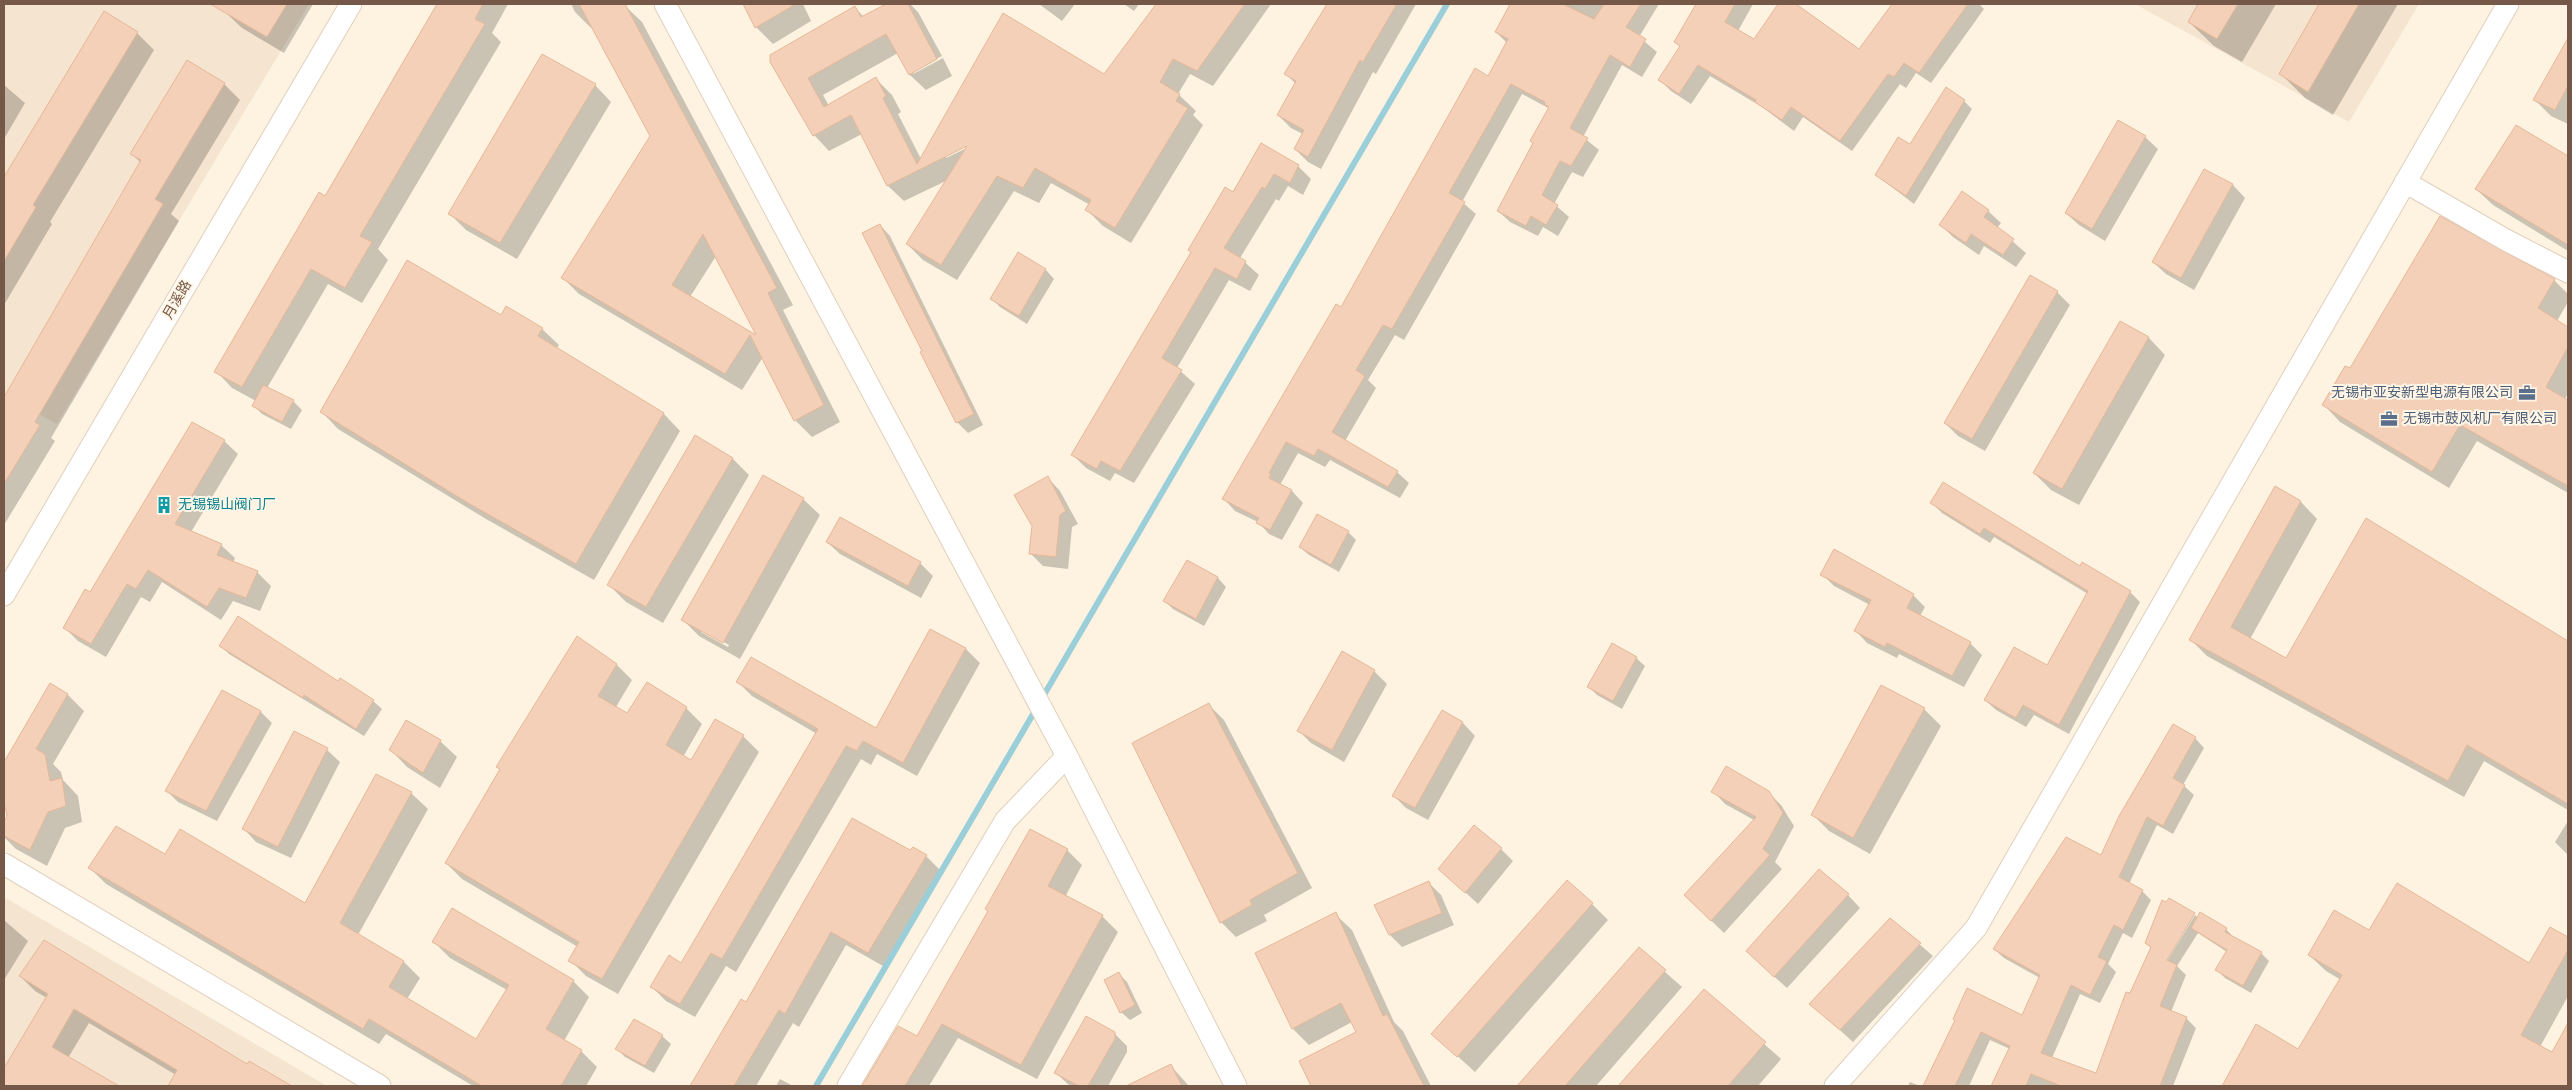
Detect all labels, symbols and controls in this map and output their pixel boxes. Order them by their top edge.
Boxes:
street label: 月溪路 [160,278,196,322]
office icon: 无锡市亚安新型电源有限公司 [2517,383,2537,403]
place label: 无锡市亚安新型电源有限公司 [2331,385,2513,402]
office icon: 无锡市鼓风机厂有限公司 [2379,409,2399,429]
place label: 无锡市鼓风机厂有限公司 [2403,411,2557,428]
building icon: 无锡锡山阀门厂 [154,495,174,515]
place label: 无锡锡山阀门厂 [178,497,276,514]

